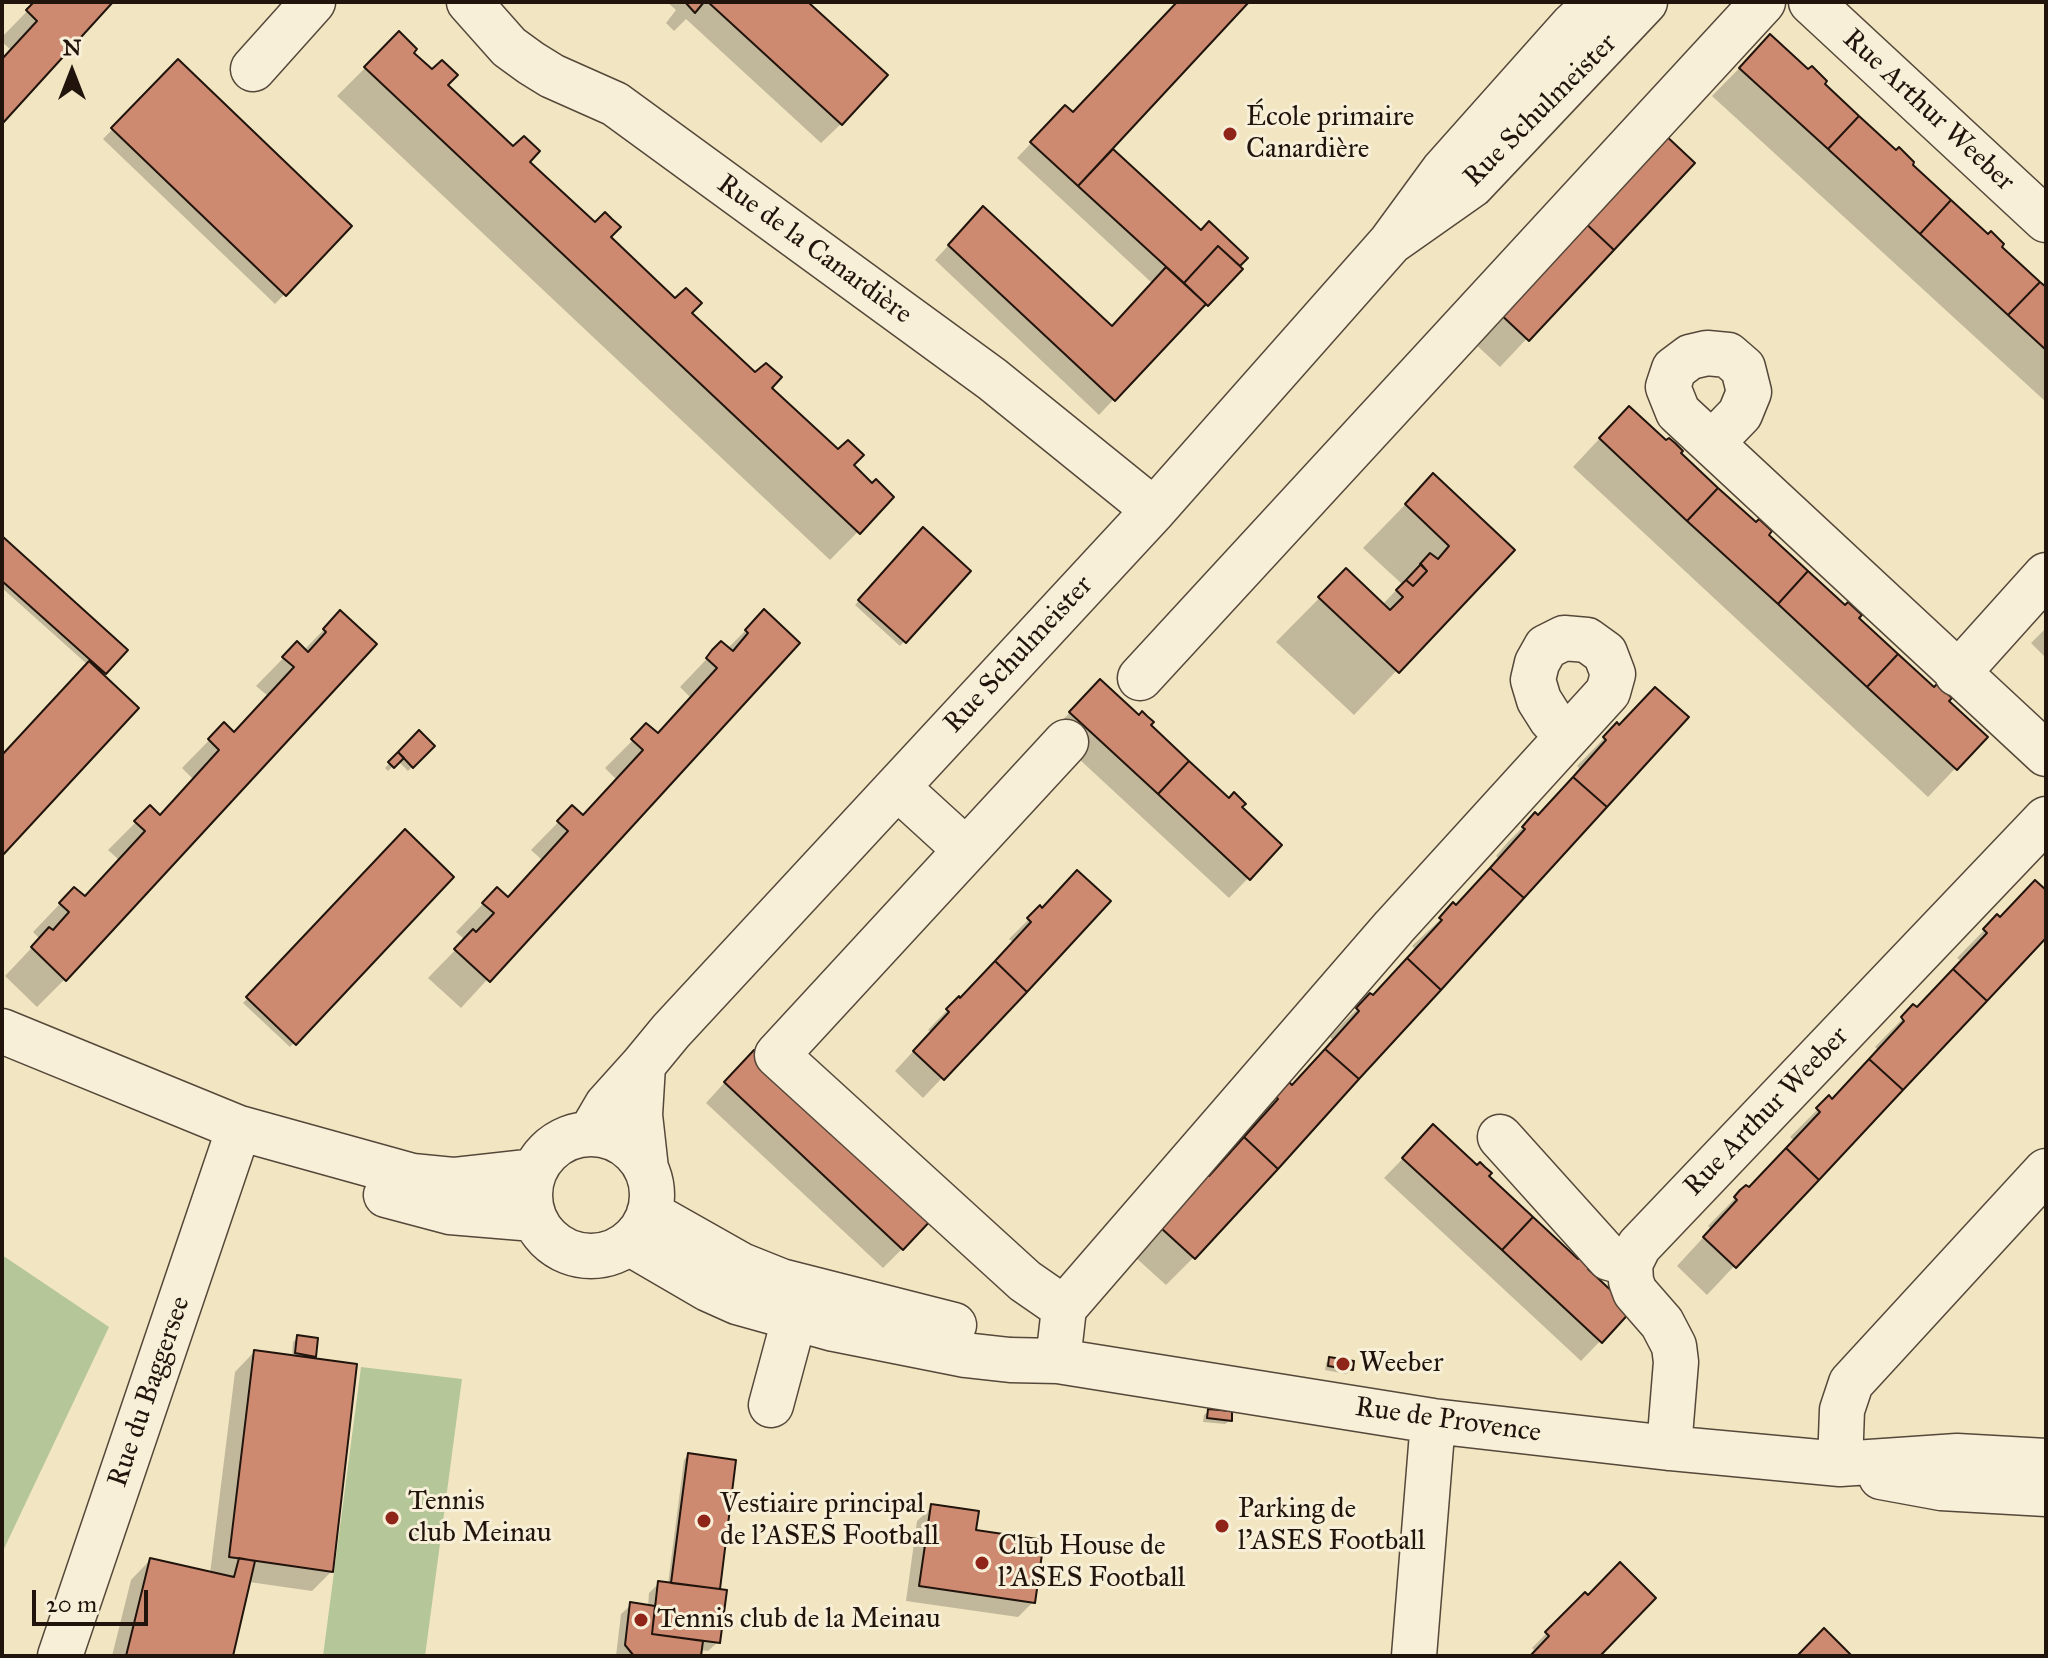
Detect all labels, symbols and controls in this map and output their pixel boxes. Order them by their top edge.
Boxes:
street label: Rue Arthur Weeber [1835,23,2021,199]
street label: Rue Schulmeister [1457,27,1625,195]
north arrow [32,32,112,112]
text: N [63,34,81,61]
place label: École primaire Canardière [1246,101,1414,167]
marker: École primaire Canardière [1221,125,1239,143]
street label: Rue de la Canardière [710,168,918,332]
street label: Rue Schulmeister [938,569,1100,741]
street label: Rue Arthur Weeber [1678,1020,1856,1204]
street label: Rue du Baggersee [102,1292,198,1492]
place label: Weeber [1359,1347,1444,1381]
marker: Weeber [1334,1355,1352,1373]
street label: Rue de Provence [1353,1391,1543,1451]
place label: Tennis club Meinau [408,1485,552,1551]
place label: Vestiaire principal de l'ASES Football [720,1488,939,1554]
place label: Parking de l'ASES Football [1238,1493,1425,1559]
marker: Tennis club Meinau [383,1509,401,1527]
marker: Vestiaire principal de l'ASES Football [695,1512,713,1530]
marker: Parking de l'ASES Football [1213,1517,1231,1535]
place label: Club House de l'ASES Football [998,1530,1185,1596]
marker: Club House de l'ASES Football [973,1554,991,1572]
scale bar [36,1574,152,1624]
text: 20 m [46,1589,97,1619]
place label: Tennis club de la Meinau [657,1603,941,1637]
marker: Tennis club de la Meinau [632,1611,650,1629]

